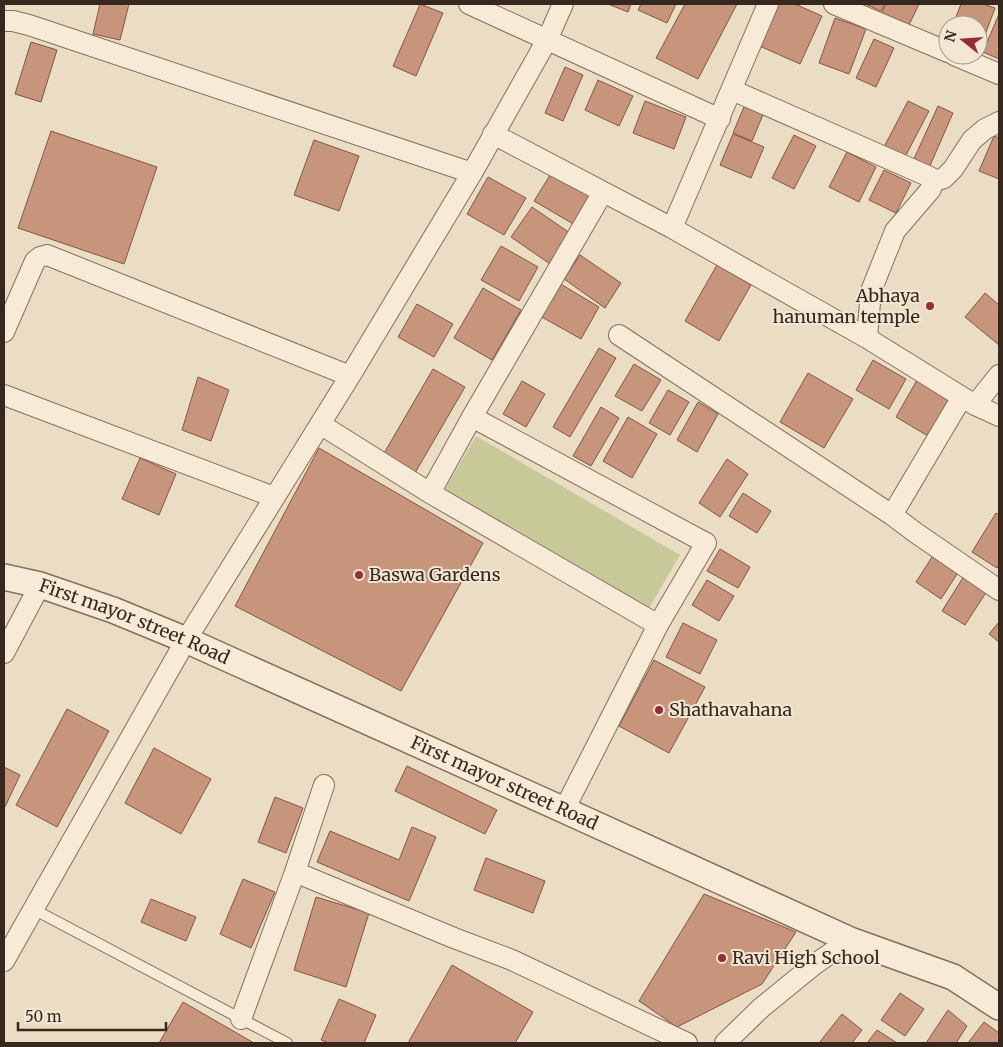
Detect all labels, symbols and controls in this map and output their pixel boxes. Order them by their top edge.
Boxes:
north arrow [938,15,988,65]
text: N [940,28,961,44]
place label: Abhaya hanuman temple [773,284,920,328]
marker: Abhaya hanuman temple [924,300,936,312]
place label: Baswa Gardens [369,563,501,586]
marker: Baswa Gardens [353,569,365,581]
street label: First mayor street Road [36,574,233,669]
place label: Shathavahana [669,698,792,721]
marker: Shathavahana [653,704,665,716]
street label: First mayor street Road [407,731,602,835]
place label: Ravi High School [732,946,880,969]
marker: Ravi High School [716,952,728,964]
scale bar [18,1000,165,1032]
text: 50 m [25,1007,62,1026]

